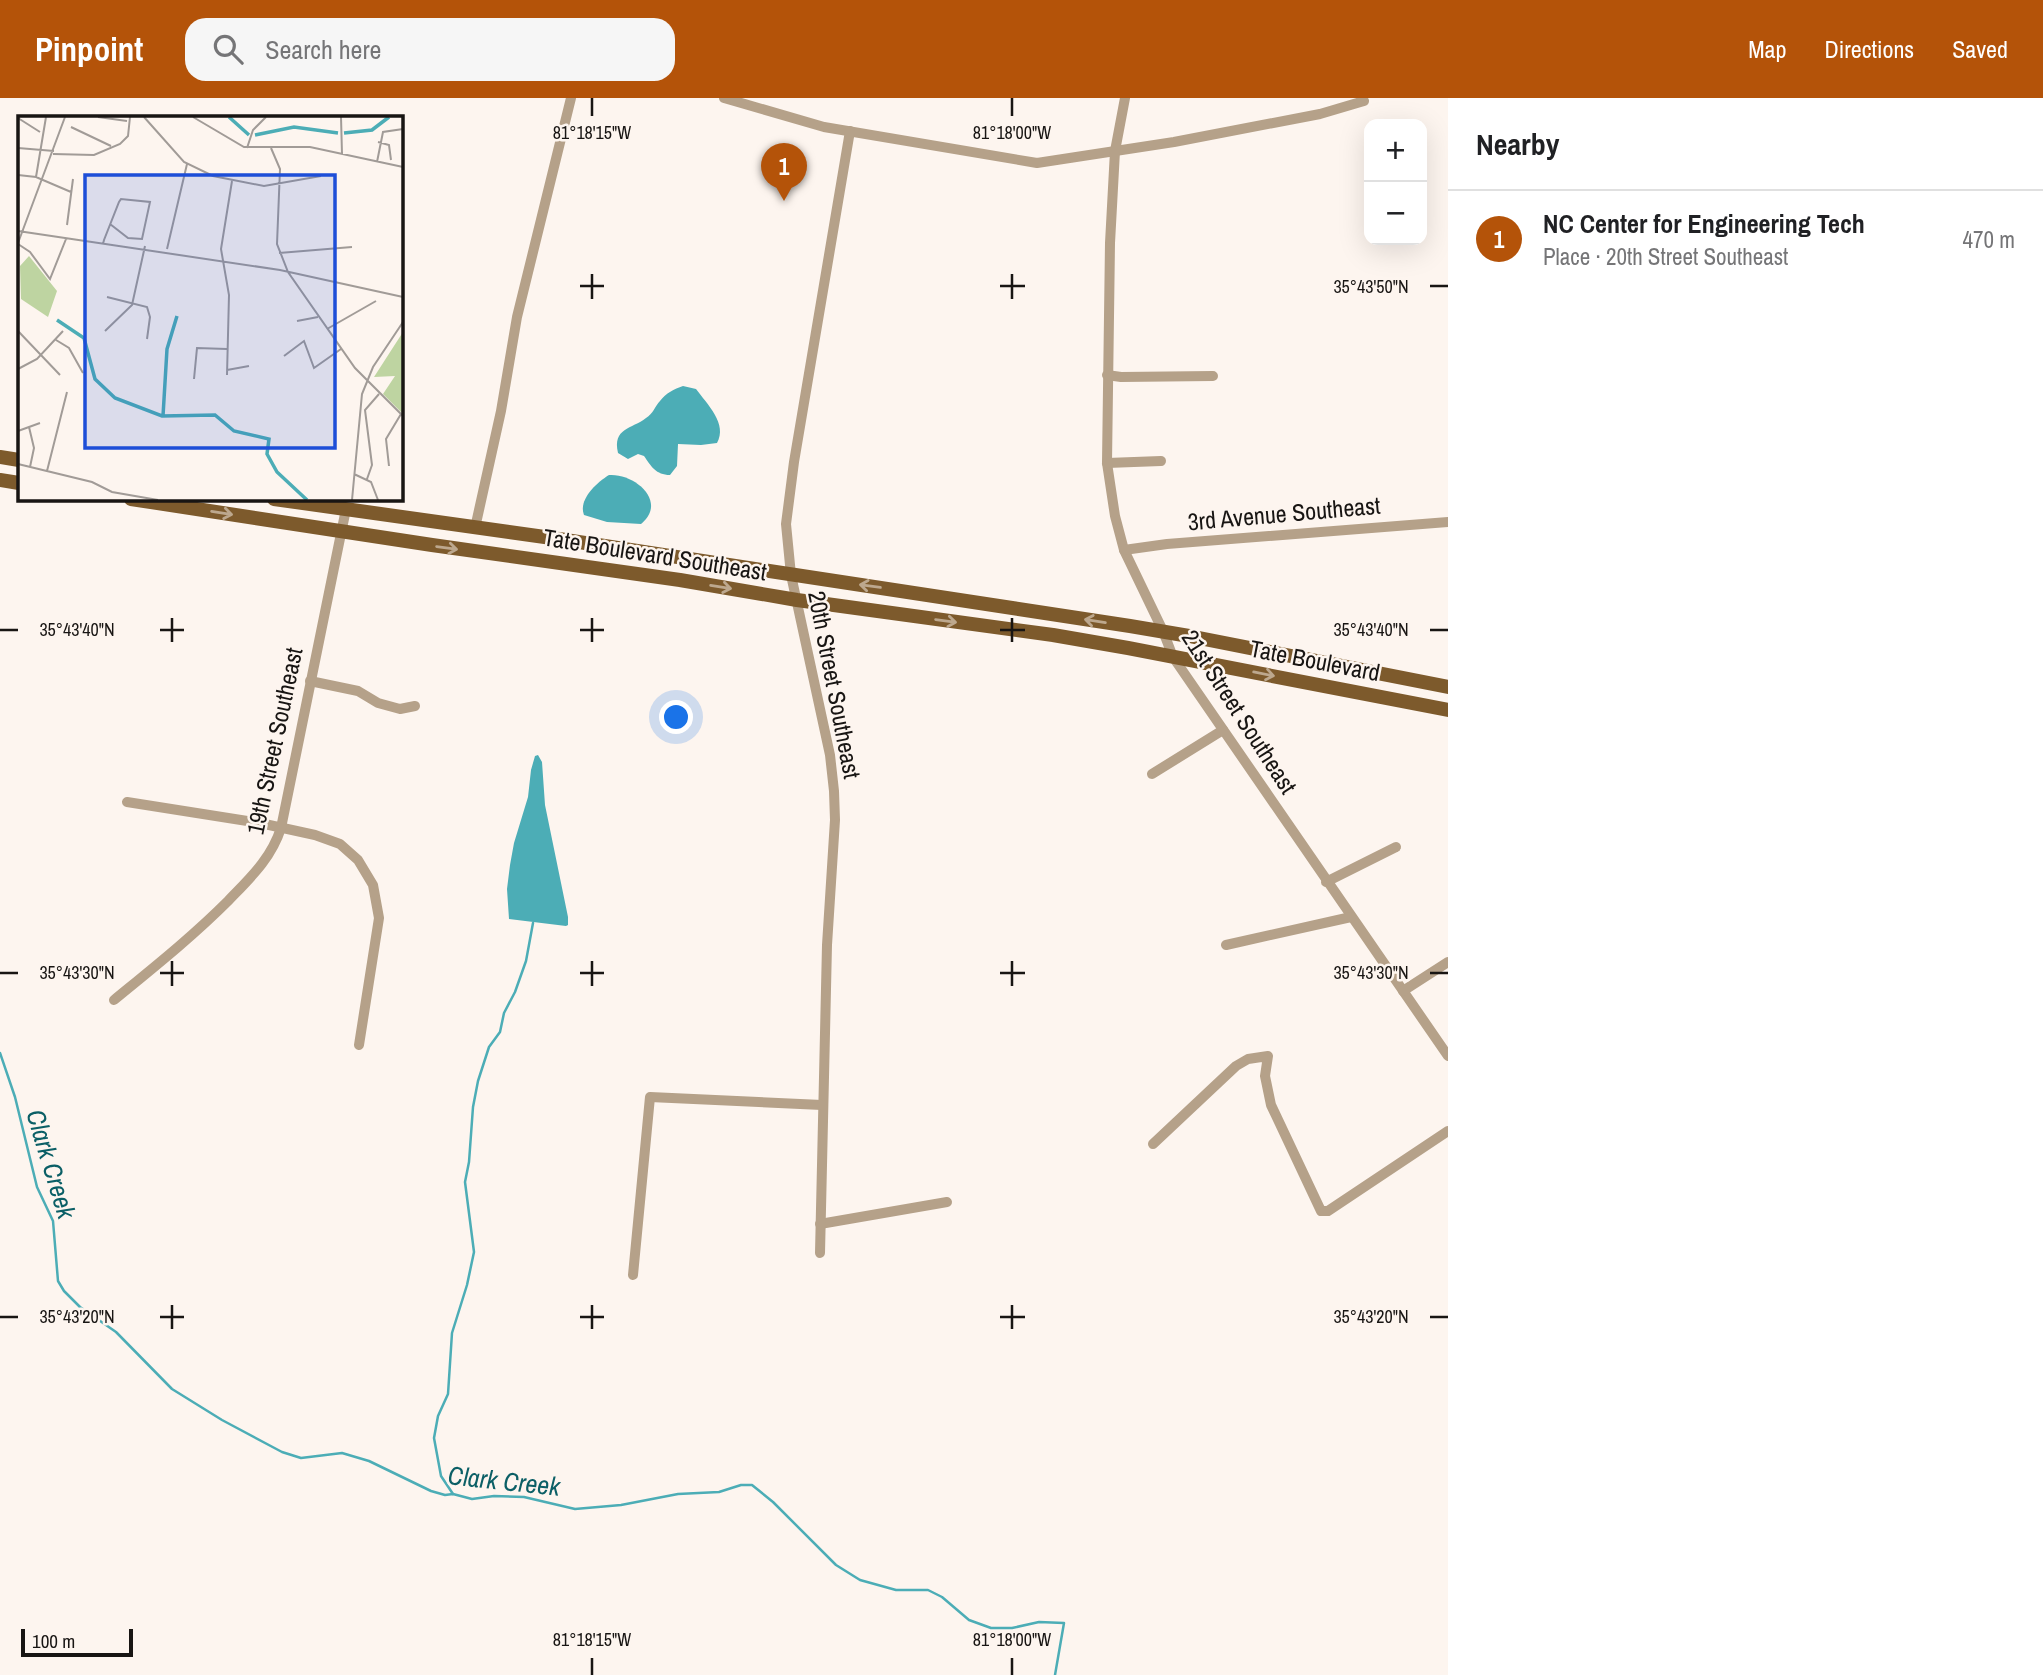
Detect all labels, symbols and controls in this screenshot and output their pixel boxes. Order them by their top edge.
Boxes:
search box [185,18,675,81]
text: Pinpoint [35,27,143,71]
icon: search [209,30,247,68]
text: Search here [265,32,381,67]
text: Map [1748,33,1786,65]
text: Directions [1824,33,1914,65]
text: Saved [1952,33,2008,65]
inset map [18,116,402,500]
map controls [1364,119,1427,245]
button: + [1364,119,1427,182]
text: 81°18'15"W [553,120,631,145]
text: 81°18'00"W [973,120,1051,145]
text: Nearby [1476,124,1559,164]
pin: 1 [761,143,807,201]
button: − [1364,182,1427,245]
text: NC Center for Engineering Tech [1543,206,1865,241]
text: 1 [1494,224,1504,255]
text: 470 m [1963,224,2015,255]
text: Place · 20th Street Southeast [1543,241,1788,272]
text: 35°43'50"N [1333,274,1409,299]
street label: 3rd Avenue Southeast [1186,489,1382,537]
one-way arrow [211,507,233,520]
street label: Tate Boulevard Southeast [541,521,770,588]
one-way arrow [435,541,458,554]
one-way arrow [860,579,882,592]
one-way arrow [709,581,732,594]
street label: 20th Street Southeast [801,588,869,782]
one-way arrow [934,614,957,627]
one-way arrow [1084,614,1107,627]
text: 35°43'40"N [39,617,115,642]
text: 35°43'40"N [1333,617,1409,642]
street label: 21st Street Southeast [1175,623,1305,800]
street label: Tate Boulevard [1248,632,1383,688]
street label: 19th Street Southeast [239,644,310,837]
one-way arrow [1252,668,1275,681]
your location [659,700,693,734]
text: 35°43'30"N [39,960,115,985]
text: 35°43'30"N [1333,960,1409,985]
water label: Clark Creek [18,1105,85,1224]
text: 35°43'20"N [39,1304,115,1329]
text: 35°43'20"N [1333,1304,1409,1329]
water label: Clark Creek [446,1457,563,1504]
scale bar [21,1626,133,1658]
text: 81°18'15"W [553,1627,631,1652]
text: 81°18'00"W [973,1627,1051,1652]
text: 100 m [32,1628,75,1654]

